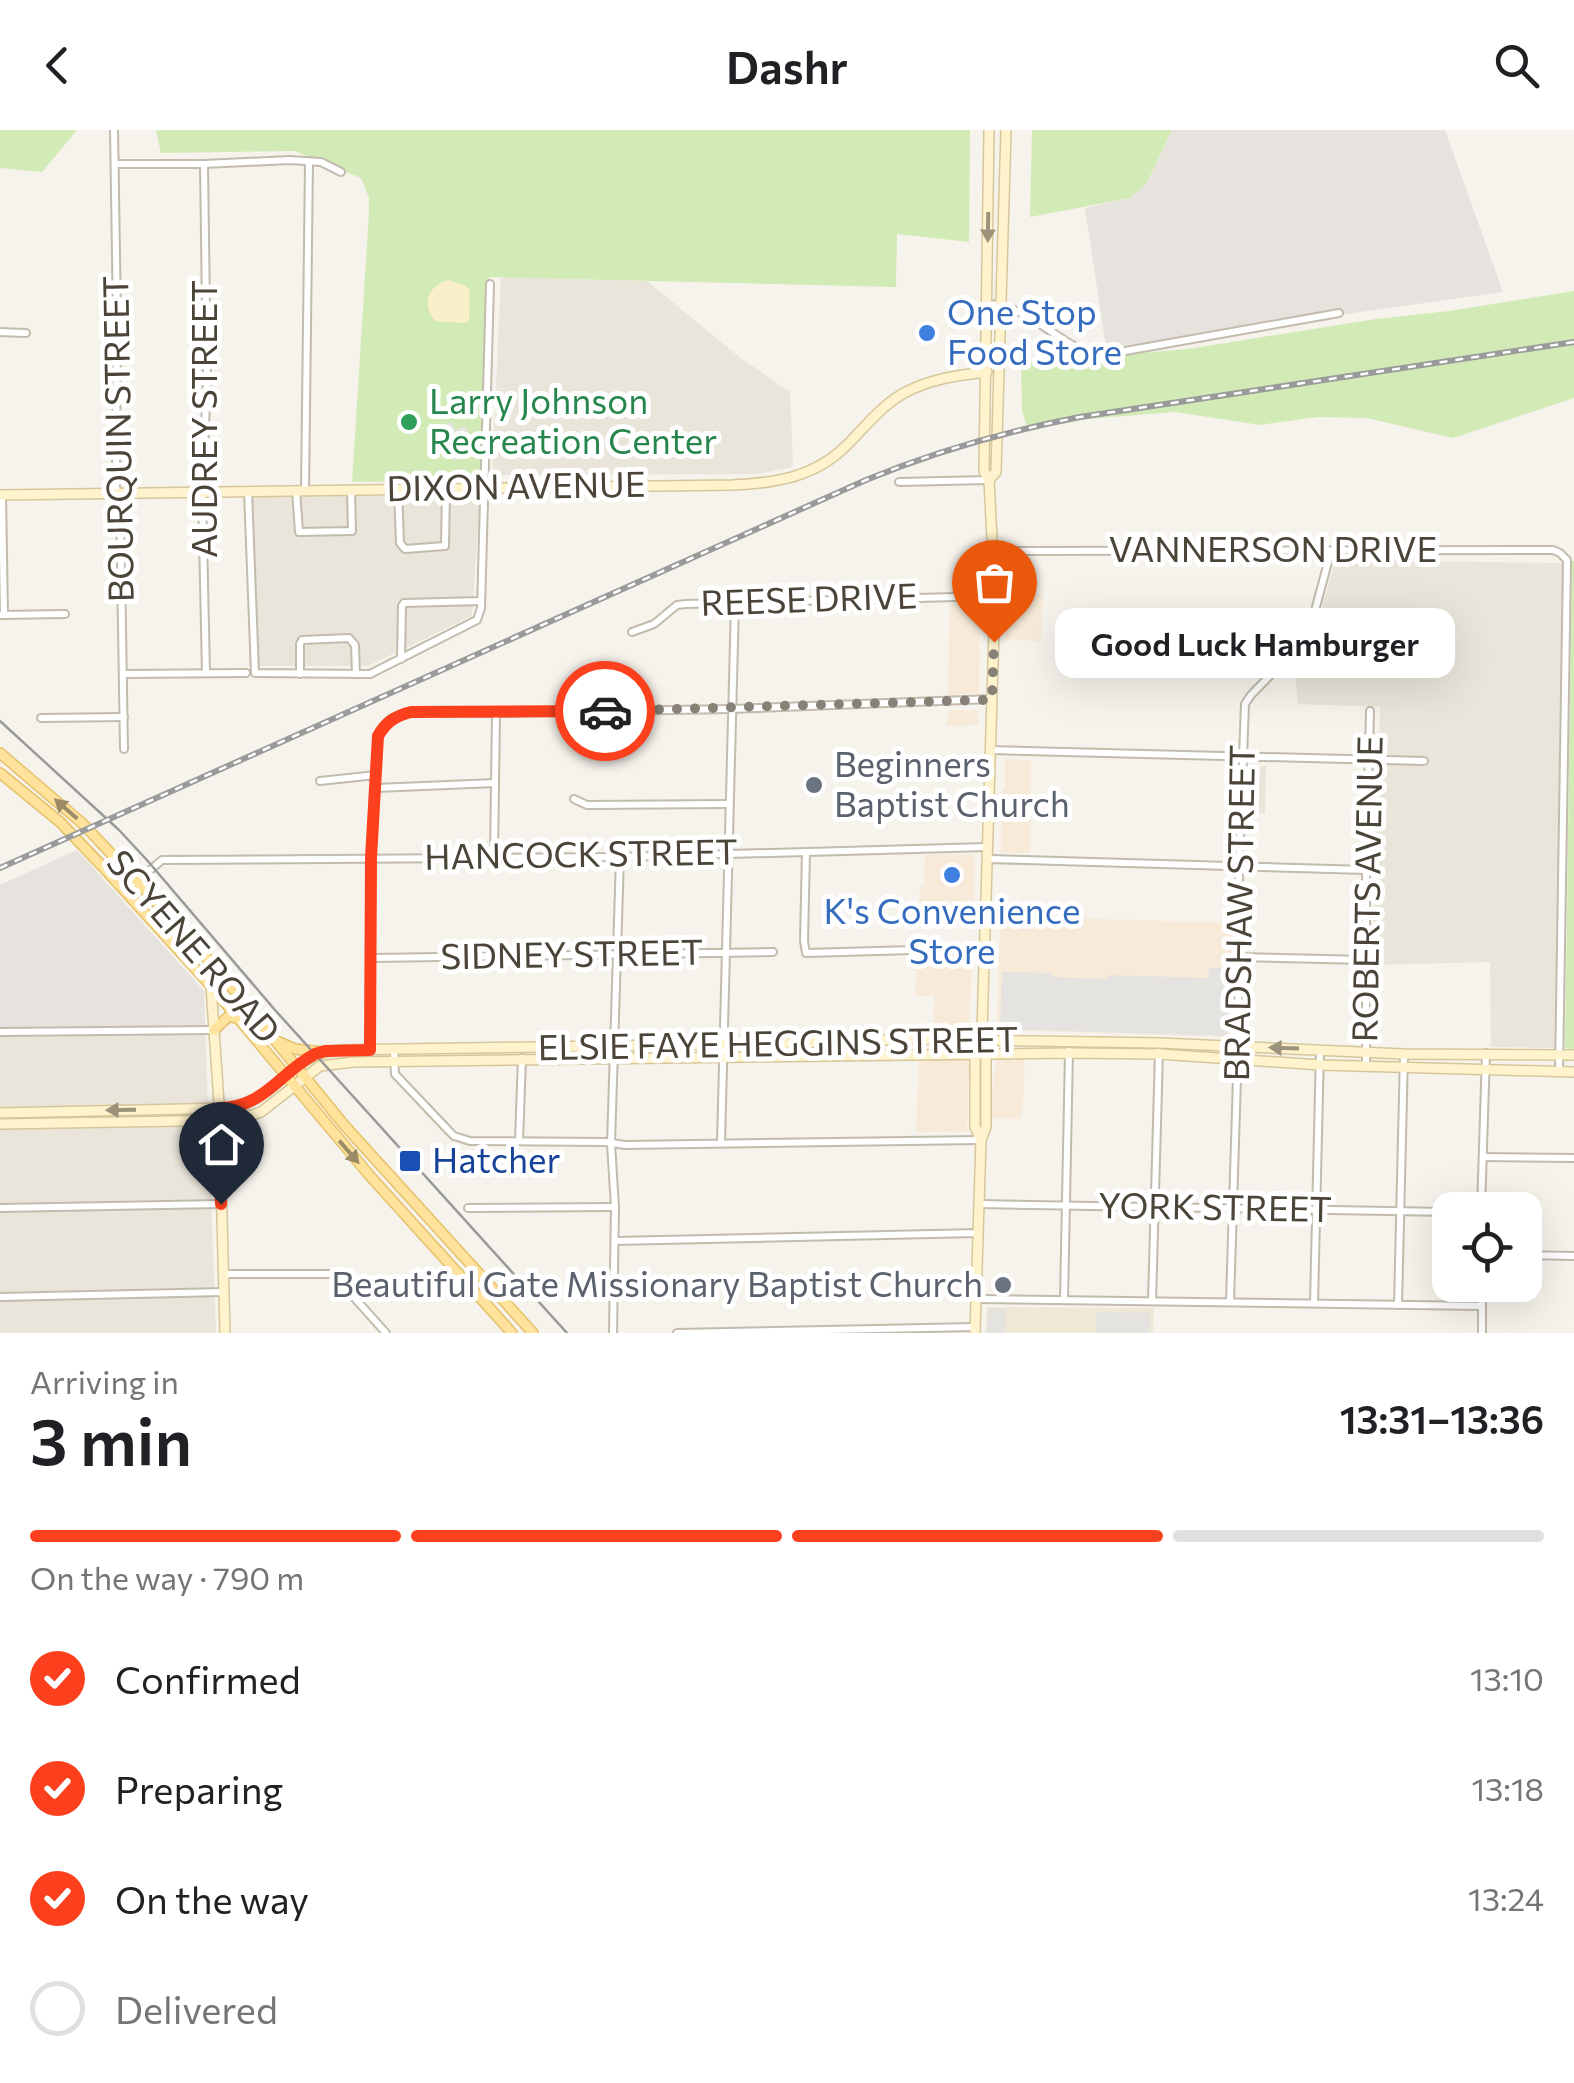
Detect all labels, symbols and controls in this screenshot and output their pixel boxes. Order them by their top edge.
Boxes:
icon: back [30,38,85,93]
text: Dashr [726,38,848,93]
icon: search [1489,38,1544,93]
one-way arrow [979,212,995,244]
street label: BOURQUIN STREET [92,275,141,603]
street label: AUDREY STREET [181,280,224,558]
place label: One Stop Food Store [947,289,1122,372]
marker: One Stop Food Store [916,322,938,344]
place label: Larry Johnson Recreation Center [429,378,717,461]
marker: Larry Johnson Recreation Center [398,411,420,433]
street label: DIXON AVENUE [386,461,646,508]
street label: VANNERSON DRIVE [1109,526,1437,569]
pin [952,540,1037,643]
icon: bag [967,555,1022,610]
street label: REESE DRIVE [700,572,918,623]
callout: Good Luck Hamburger [1054,607,1454,677]
text: Good Luck Hamburger [1091,623,1419,663]
courier [555,661,655,761]
icon: car [578,684,633,739]
street label: ROBERTS AVENUE [1341,735,1390,1043]
place label: Beginners Baptist Church [834,741,1070,824]
street label: BRADSHAW STREET [1213,744,1262,1082]
marker: Beginners Baptist Church [803,774,825,796]
one-way arrow [54,799,79,821]
street label: HANCOCK STREET [424,828,738,877]
street label: SCYENE ROAD [99,840,291,1051]
marker: K's Convenience Store [941,864,963,886]
place label: K's Convenience Store [824,888,1080,971]
street label: SIDNEY STREET [440,929,704,976]
street label: ELSIE FAYE HEGGINS STREET [537,1016,1018,1067]
one-way arrow [1267,1040,1299,1056]
pin [179,1102,264,1205]
one-way arrow [105,1103,137,1119]
icon: home [194,1117,249,1172]
place label: Hatcher [432,1137,560,1180]
one-way arrow [337,1139,359,1164]
marker: Hatcher [397,1148,423,1174]
street label: YORK STREET [1098,1182,1332,1229]
map controls [1432,1192,1542,1302]
button: locate [1432,1192,1542,1302]
place label: Beautiful Gate Missionary Baptist Church [331,1261,983,1304]
marker: Beautiful Gate Missionary Baptist Church [992,1274,1014,1296]
text: Arriving in [30,1361,179,1401]
text: 13:31–13:36 [1340,1395,1544,1442]
text: 3 min [30,1399,192,1478]
text: On the way · 790 m [30,1557,304,1597]
icon: check [30,1651,85,1706]
text: Confirmed [115,1655,301,1702]
text: 13:10 [1470,1658,1544,1698]
icon: check [30,1761,85,1816]
text: Preparing [115,1765,283,1812]
text: 13:18 [1471,1768,1544,1808]
icon: check [30,1871,85,1926]
text: On the way [115,1875,309,1922]
text: 13:24 [1468,1878,1544,1918]
text: Delivered [115,1985,278,2032]

